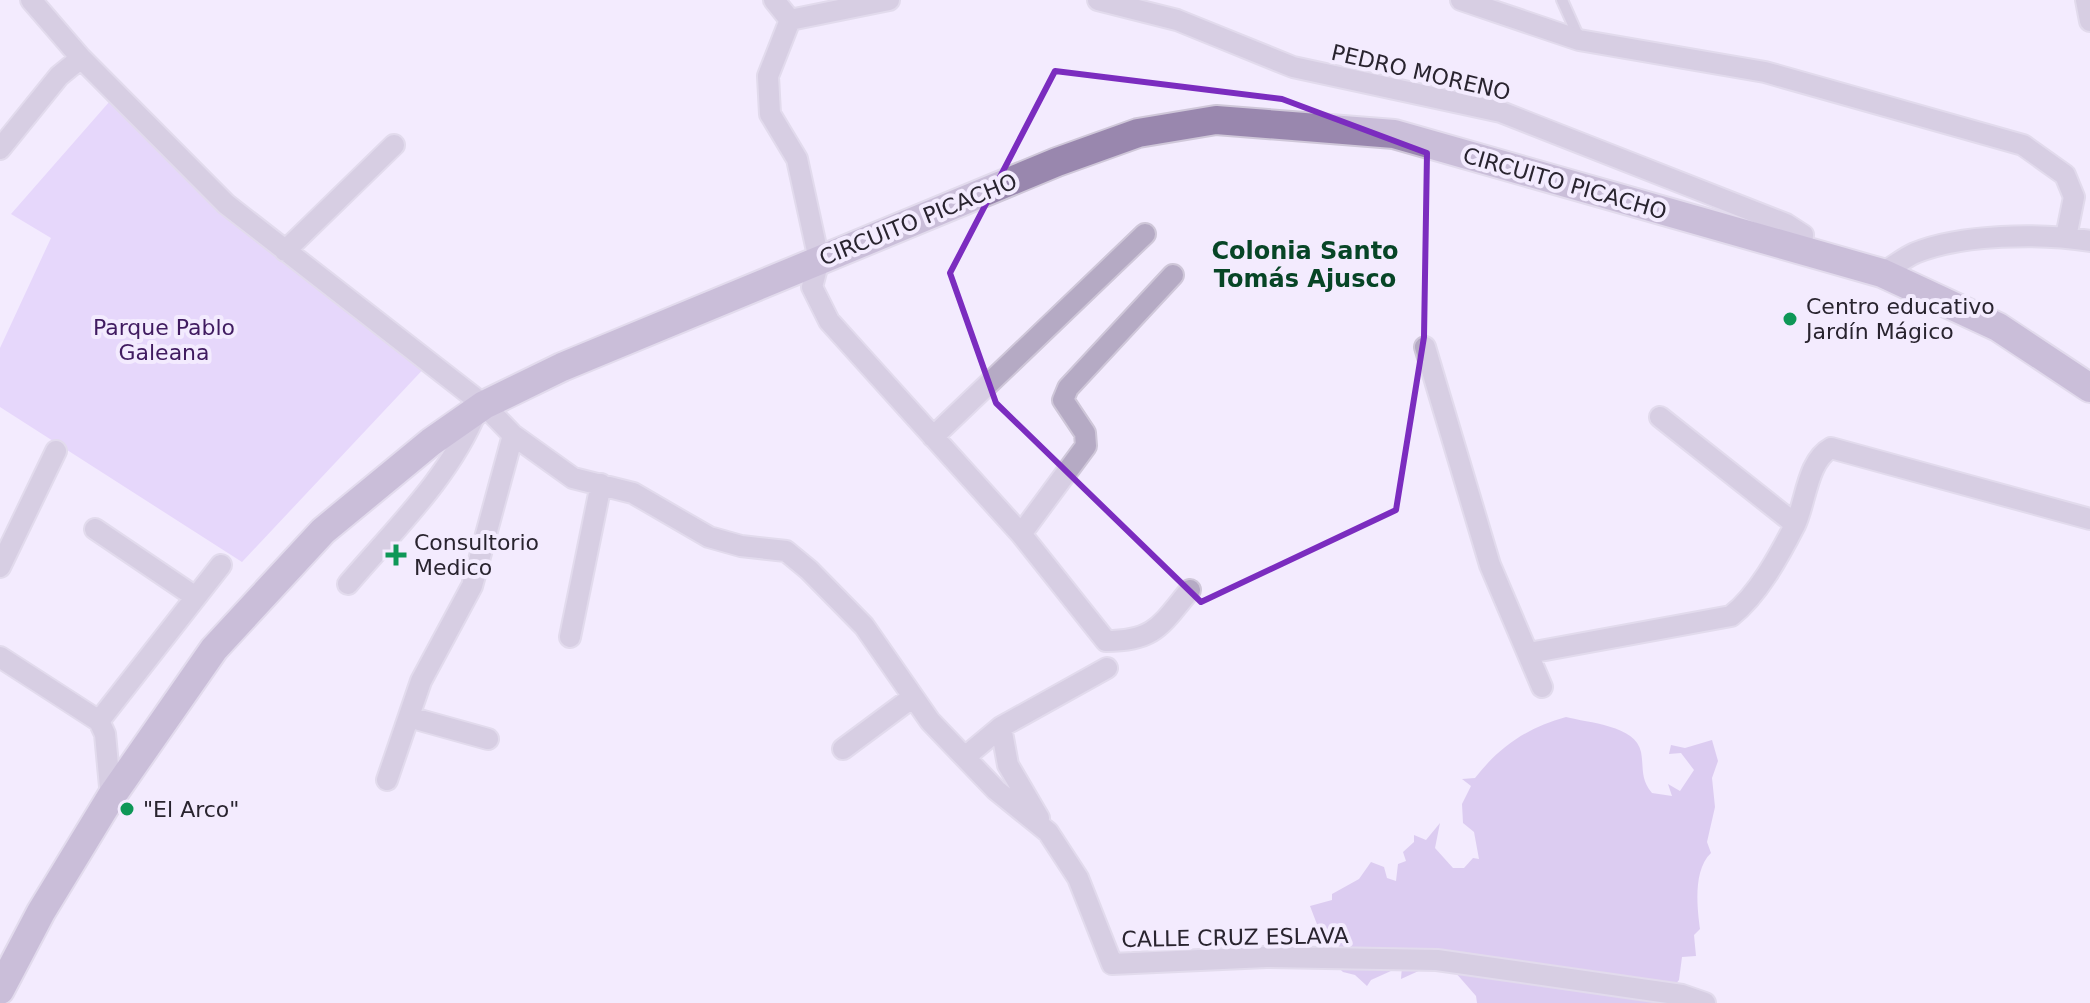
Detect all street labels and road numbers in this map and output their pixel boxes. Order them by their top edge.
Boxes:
street label: PEDRO MORENO [1329,40,1513,105]
street label: CIRCUITO PICACHO [1460,142,1670,225]
street label: CIRCUITO PICACHO [816,168,1021,271]
street label: CALLE CRUZ ESLAVA [1121,923,1349,952]

